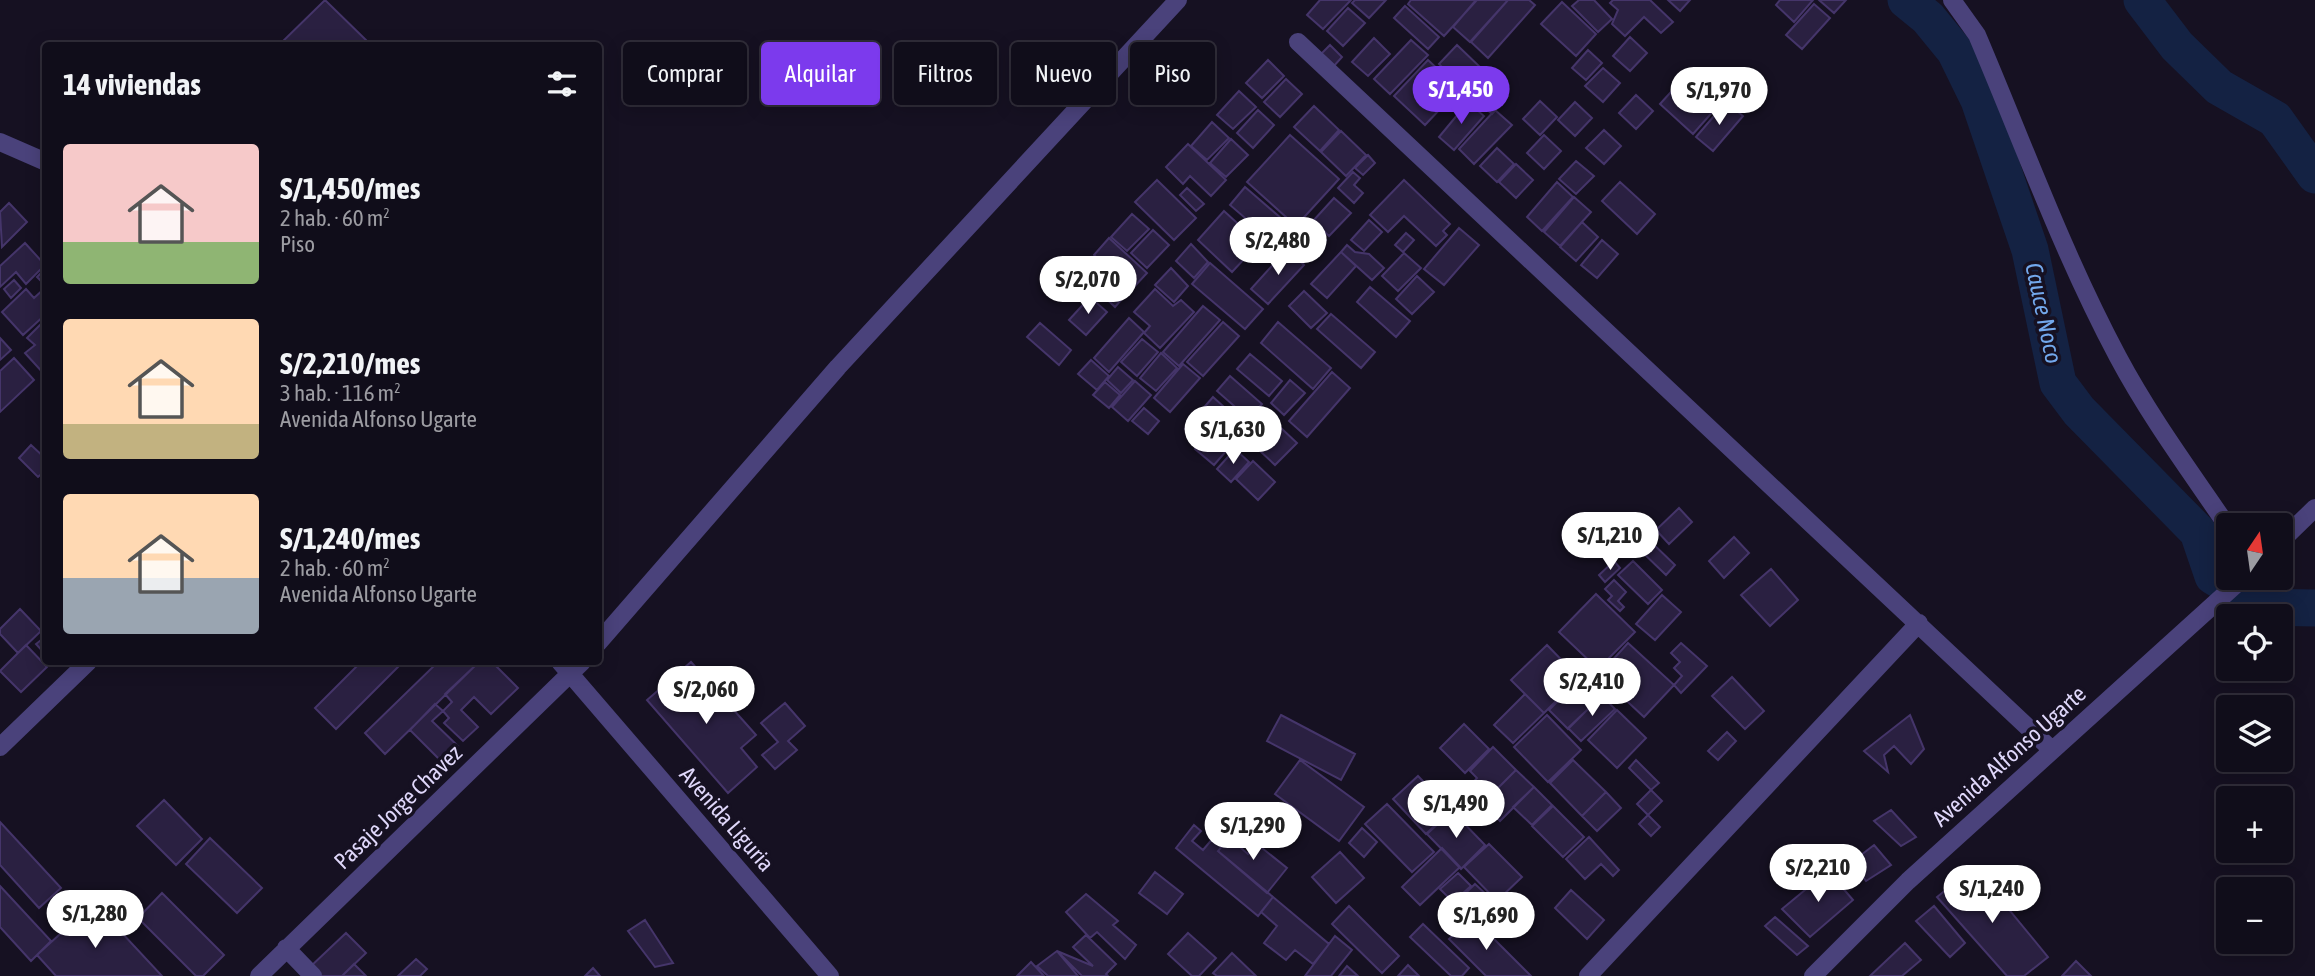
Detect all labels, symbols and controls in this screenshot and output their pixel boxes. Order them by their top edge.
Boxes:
chip: Comprar [623,42,747,105]
chip: Alquilar [761,42,880,105]
chip: Filtros [894,42,997,105]
chip: Nuevo [1011,42,1116,105]
chip: Piso [1130,42,1215,105]
icon: filters [543,65,581,103]
pin: S/1,450 [1396,66,1526,126]
text: 14 viviendas [63,67,201,101]
pin: S/1,970 [1654,68,1784,127]
text: S/1,450 [1429,76,1493,102]
text: S/1,970 [1687,77,1751,103]
text: S/1,450/mes [280,171,420,205]
icon: home [119,172,203,256]
text: 2 hab. · 60 m² [280,205,390,231]
pin: S/2,480 [1213,218,1343,277]
text: S/2,480 [1246,227,1310,253]
text: Piso [280,231,315,257]
pin: S/2,070 [1023,256,1153,316]
water label: Cauce Noco [2020,260,2068,366]
text: S/2,070 [1056,266,1120,292]
text: S/2,210/mes [280,346,420,380]
icon: home [119,347,203,431]
text: 3 hab. · 116 m² [280,380,401,406]
text: Avenida Alfonso Ugarte [280,406,477,432]
pin: S/1,630 [1168,406,1298,466]
text: S/1,630 [1201,416,1265,442]
pin: S/1,210 [1545,512,1675,572]
north arrow [2216,513,2292,590]
map controls [2216,513,2293,954]
text: S/1,240/mes [280,521,420,555]
icon: home [119,522,203,606]
text: S/1,210 [1578,522,1642,548]
text: 2 hab. · 60 m² [280,555,390,581]
text: Avenida Alfonso Ugarte [280,581,477,607]
button: locate [2216,604,2293,681]
pin: S/2,410 [1527,658,1657,718]
pin: S/2,060 [641,666,771,726]
text: S/2,410 [1560,668,1624,694]
text: S/2,060 [674,676,738,702]
street label: Avenida Alfonso Ugarte [1927,680,2091,832]
button: layers [2216,695,2293,772]
street label: Pasaje Jorge Chavez [329,740,467,874]
street label: Avenida Liguria [675,761,779,877]
pin: S/1,490 [1391,780,1521,840]
button: + [2216,786,2293,863]
text: S/1,490 [1424,790,1488,816]
pin: S/1,290 [1188,802,1318,862]
text: S/1,290 [1221,812,1285,838]
pin: S/2,210 [1753,844,1883,904]
text: S/2,210 [1786,854,1850,880]
pin: S/1,240 [1927,866,2057,925]
text: S/1,240 [1960,875,2024,901]
button: − [2216,877,2293,954]
pin: S/1,280 [30,890,160,950]
pin: S/1,690 [1421,892,1551,952]
text: S/1,280 [63,900,127,926]
text: S/1,690 [1454,902,1518,928]

